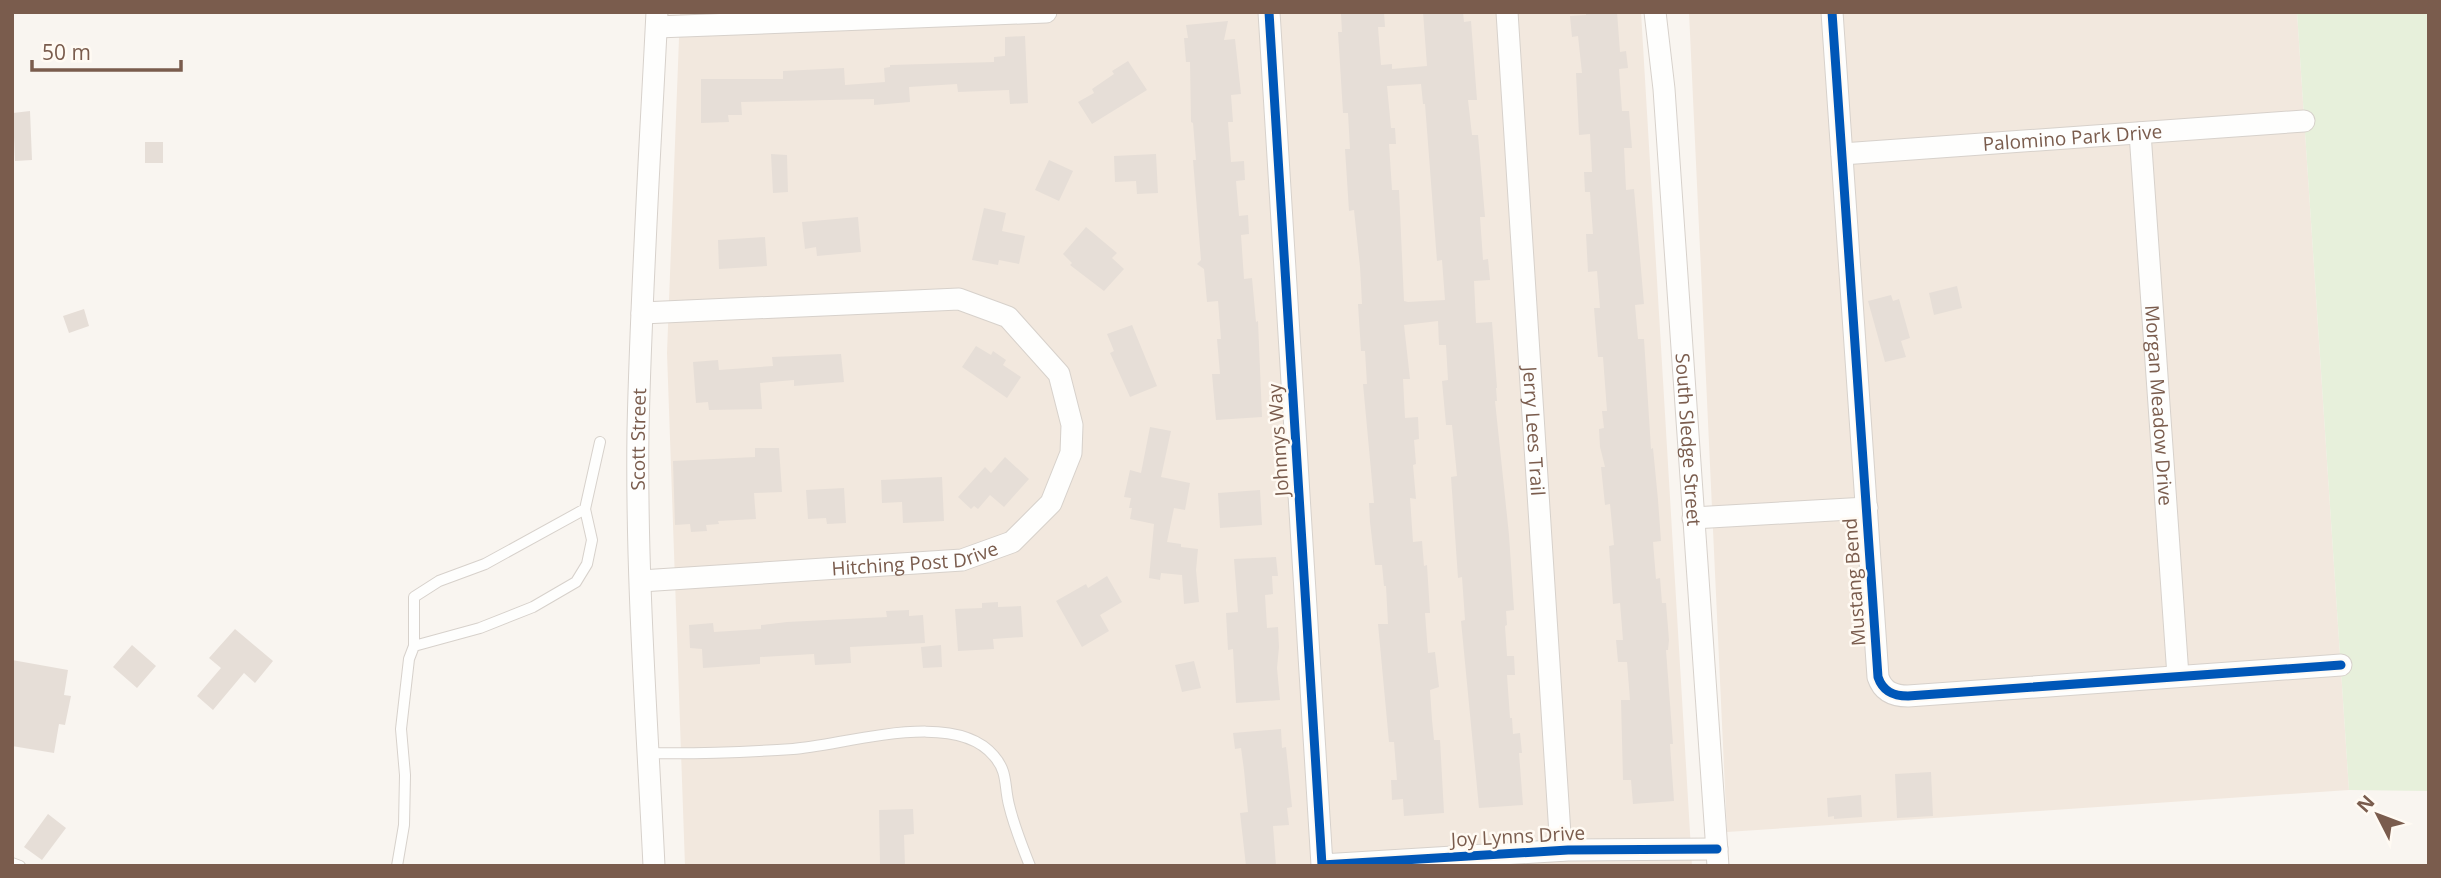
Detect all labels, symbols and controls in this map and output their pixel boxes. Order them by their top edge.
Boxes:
scale bar [32,28,180,72]
text: 50 m [42,38,91,66]
street label: Palomino Park Drive [1982,118,2163,157]
street label: Morgan Meadow Drive [2139,304,2179,507]
street label: South Sledge Street [1669,352,1707,527]
street label: Jerry Lees Trail [1517,364,1551,497]
street label: Johnnys Way [1261,382,1295,499]
street label: Scott Street [625,387,652,491]
street label: Mustang Bend [1837,517,1871,647]
street label: Hitching Post Drive [831,535,1002,582]
north arrow [2343,780,2413,850]
text: N [2351,789,2380,818]
street label: Joy Lynns Drive [1448,820,1586,853]

